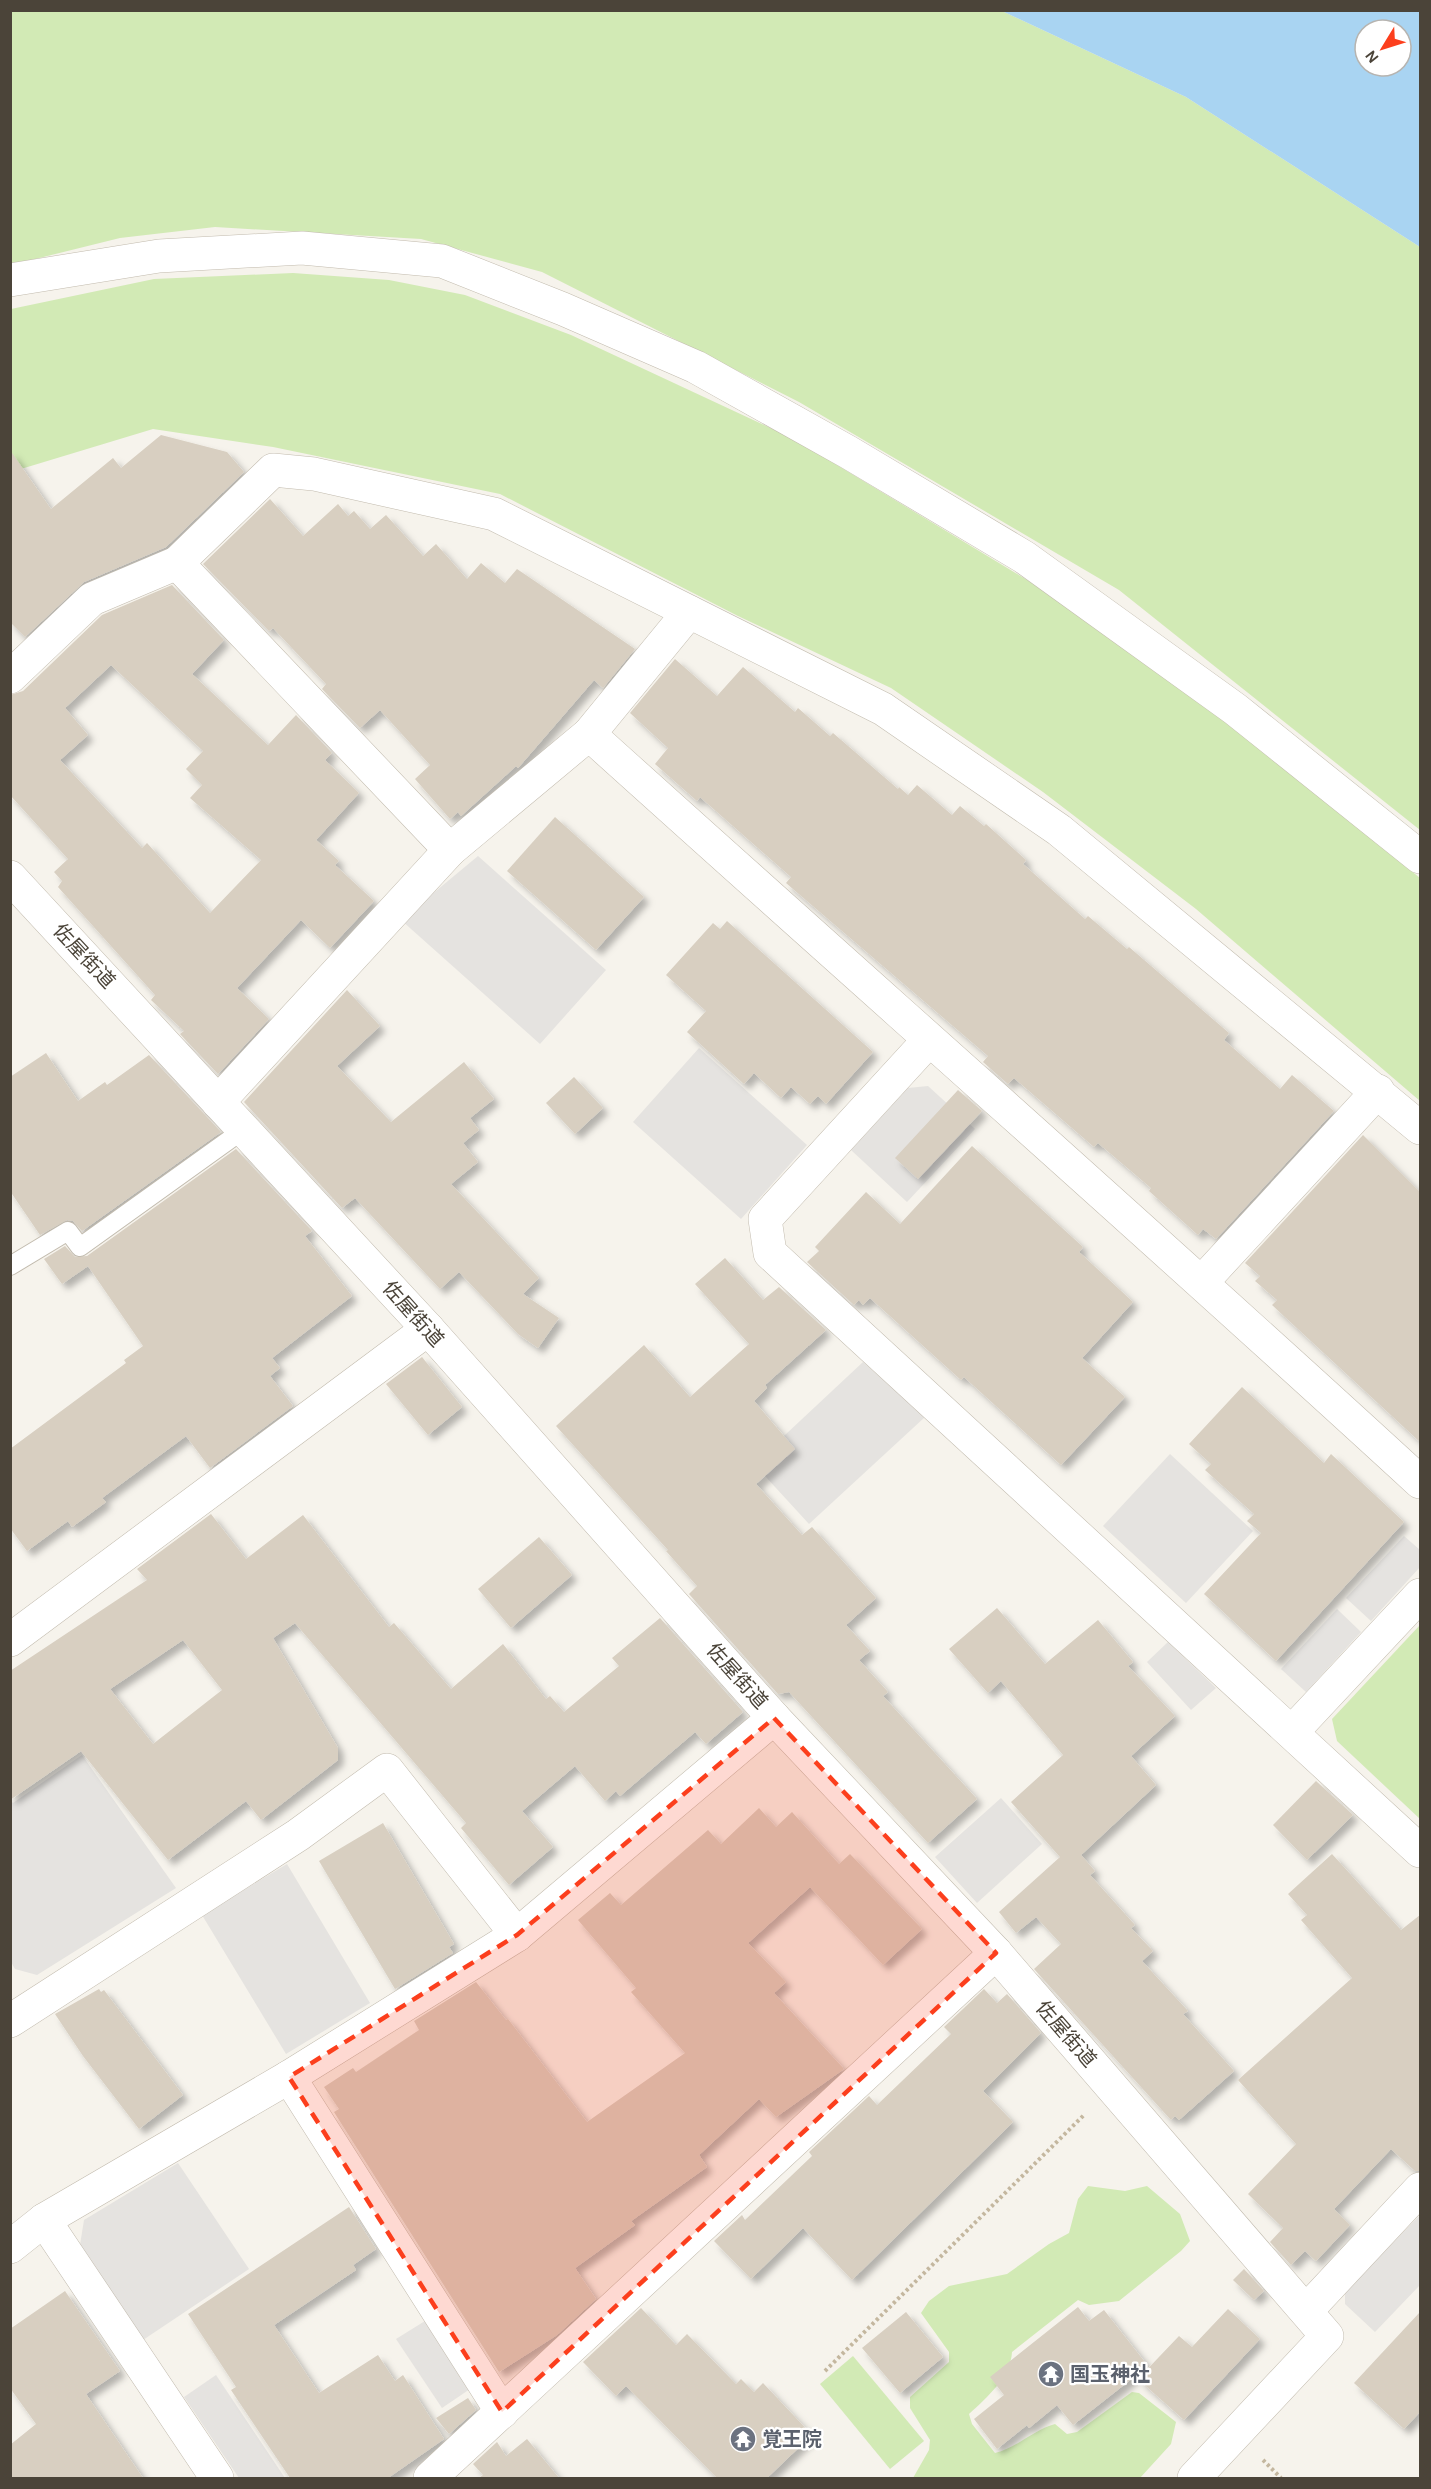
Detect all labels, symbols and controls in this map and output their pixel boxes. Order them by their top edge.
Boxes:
north arrow [1353,18,1413,78]
text: N [1361,47,1383,67]
street label: 佐屋街道 [48,919,120,993]
street label: 佐屋街道 [378,1277,448,1351]
street label: 佐屋街道 [702,1639,772,1713]
street label: 佐屋街道 [1031,1996,1101,2072]
temple icon: 国玉神社 [1036,2359,1066,2389]
place label: 国玉神社 [1070,2363,1150,2386]
temple icon: 覚王院 [728,2424,758,2454]
place label: 覚王院 [762,2428,822,2451]

